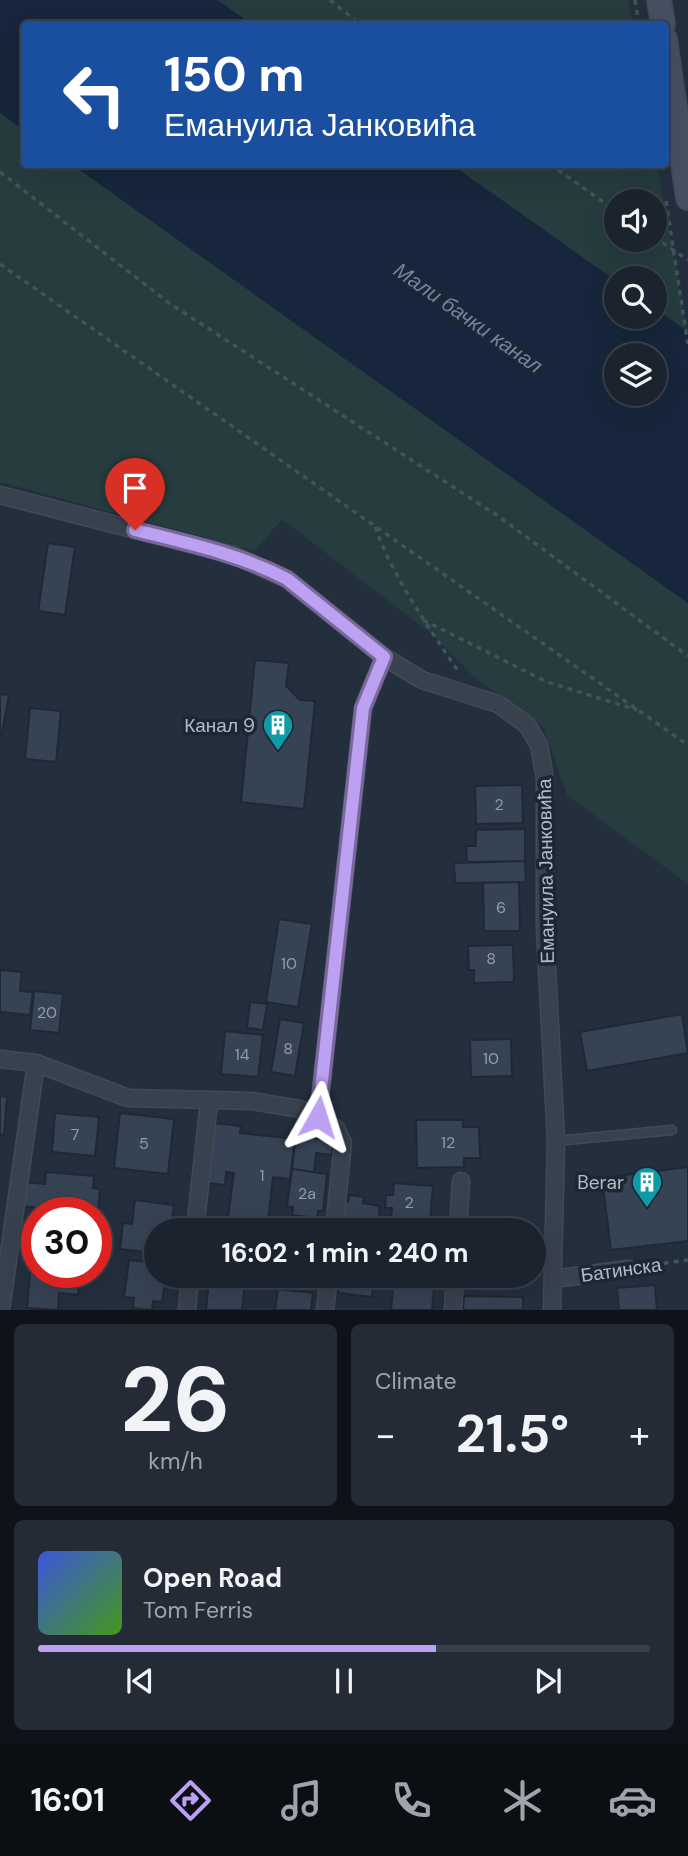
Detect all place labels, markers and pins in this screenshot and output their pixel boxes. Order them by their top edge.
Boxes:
pin [105,458,165,530]
building icon: Канал 9 [261,708,295,752]
place label: Канал 9 [184,713,255,738]
building icon: Berar [630,1165,664,1209]
place label: Berar [577,1170,624,1195]

